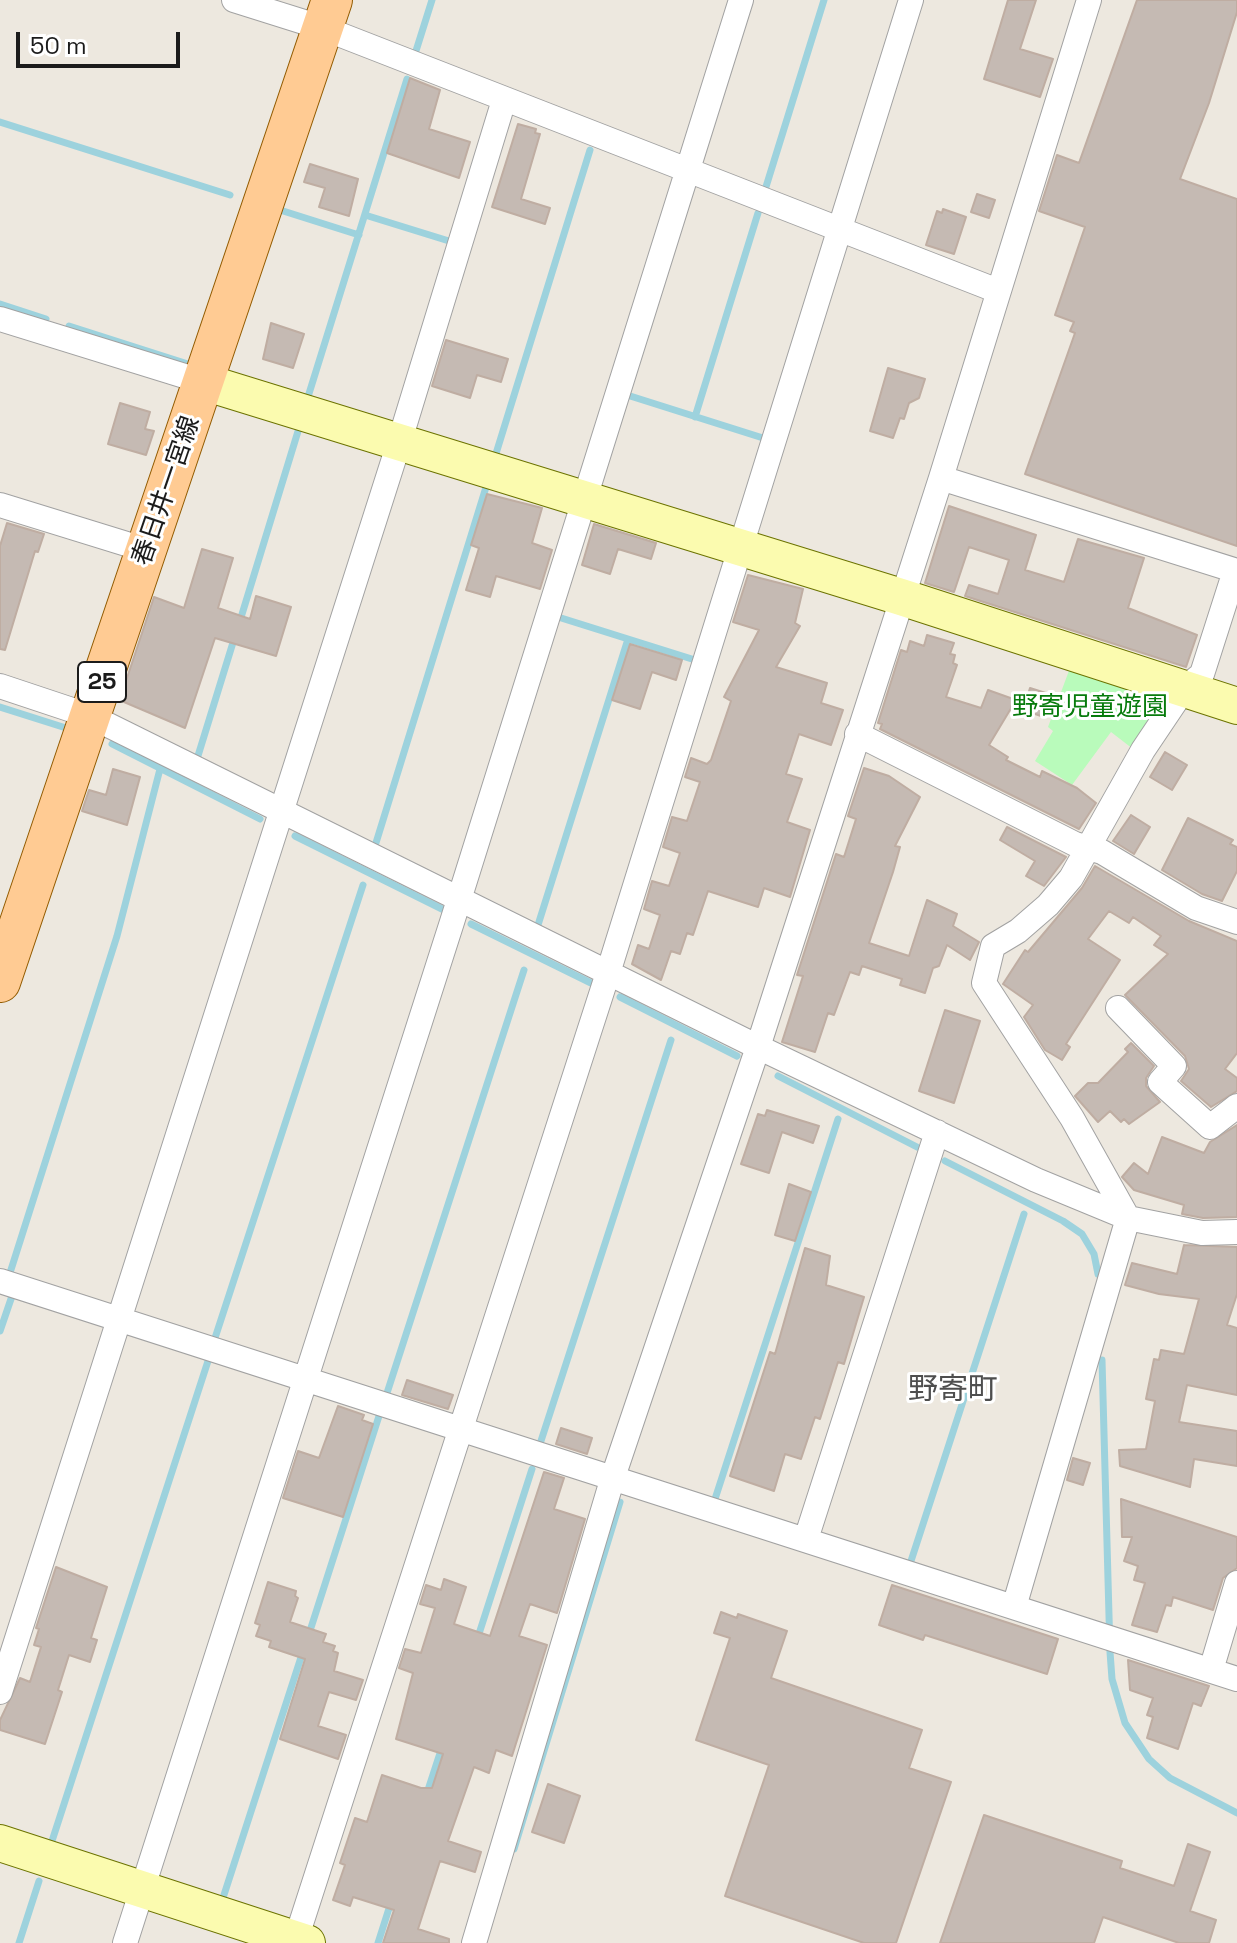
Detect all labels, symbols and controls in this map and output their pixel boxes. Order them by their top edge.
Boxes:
scale bar [20,16,184,66]
text: 50 m [30,30,87,61]
street label: 春日井一宮線 [127,412,207,570]
road number: 25 [78,662,126,702]
park label: 野寄児童遊園 [1012,692,1168,724]
district label: 野寄町 [908,1373,998,1409]

